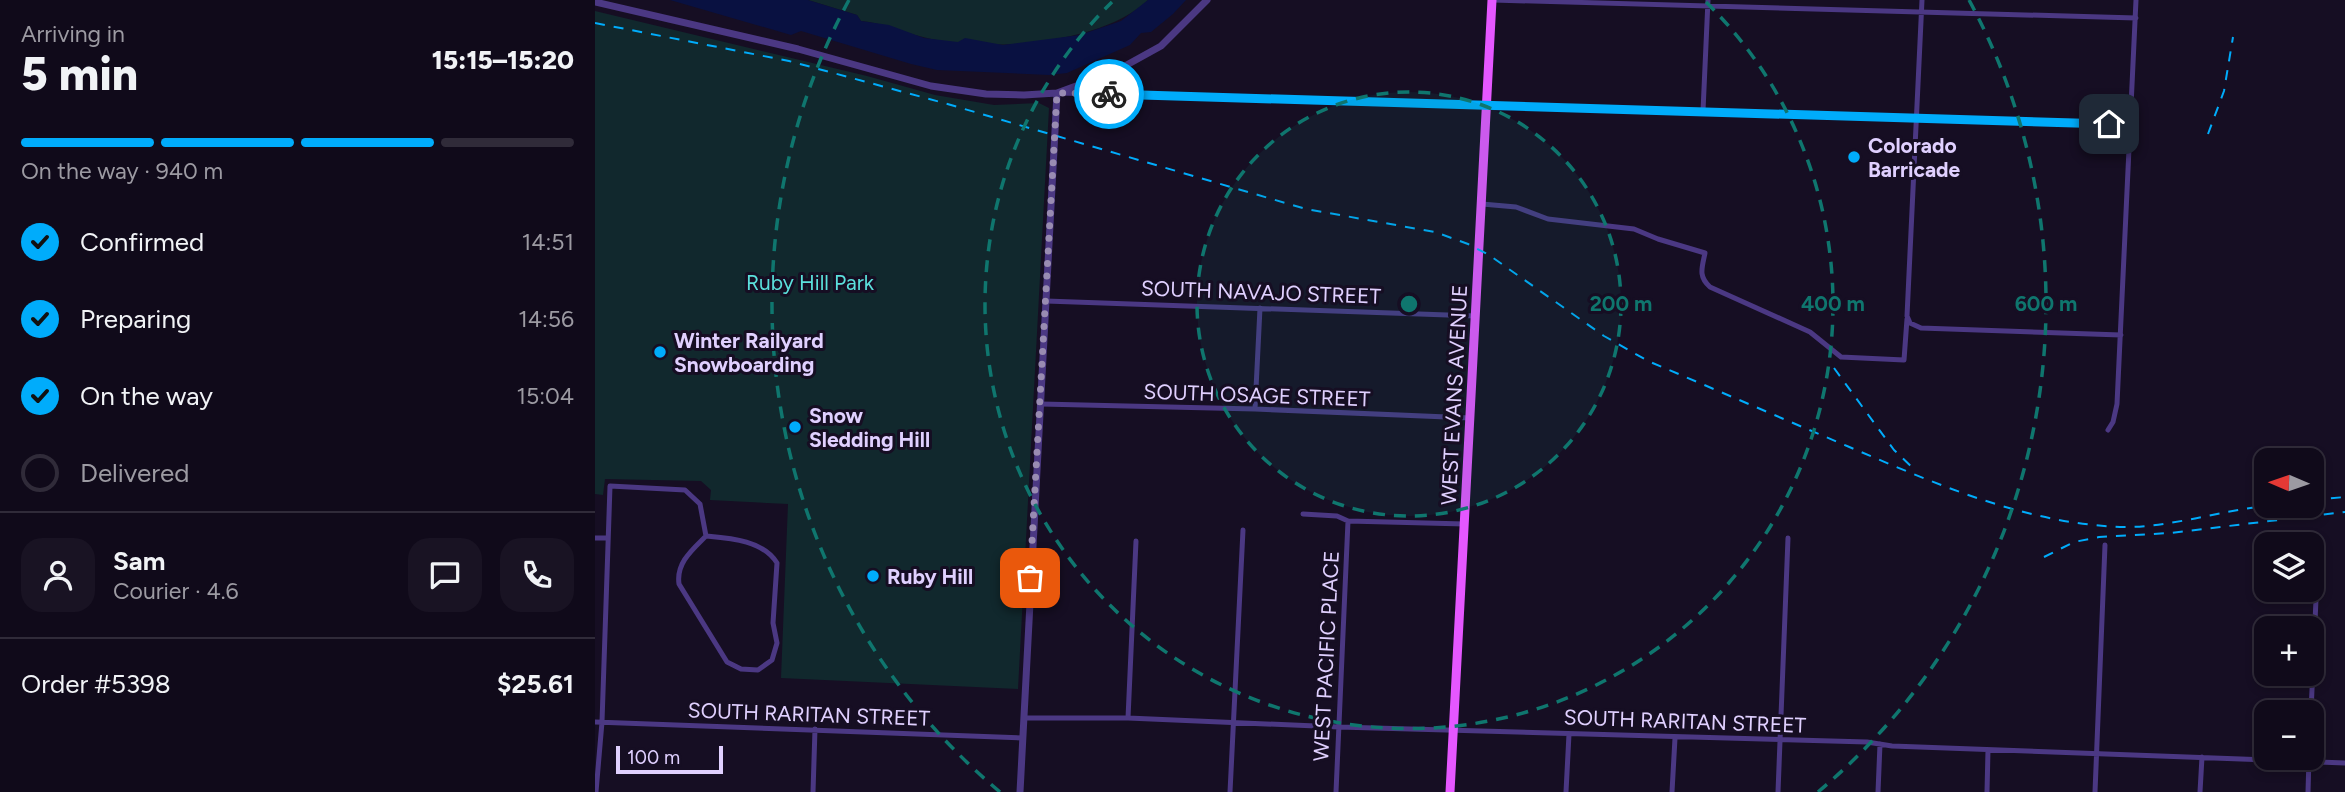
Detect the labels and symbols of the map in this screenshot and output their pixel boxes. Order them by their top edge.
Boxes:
courier [1074,59,1144,129]
pin [2079,94,2139,154]
place label: Colorado Barricade [1868,133,1961,182]
marker: Colorado Barricade [1846,149,1862,165]
park label: Ruby Hill Park [746,270,875,295]
street label: SOUTH NAVAJO STREET [1141,275,1382,309]
street label: WEST EVANS AVENUE [1436,284,1472,506]
text: 200 m [1590,291,1652,316]
text: 400 m [1801,291,1865,316]
text: 600 m [2015,291,2077,316]
centre of rings [1397,292,1421,316]
place label: Winter Railyard Snowboarding [674,328,824,377]
marker: Winter Railyard Snowboarding [652,344,668,360]
street label: SOUTH OSAGE STREET [1143,379,1371,411]
place label: Snow Sledding Hill [809,403,930,452]
marker: Snow Sledding Hill [787,419,803,435]
north arrow [2254,448,2324,518]
pin [1000,548,1060,608]
street label: WEST PACIFIC PLACE [1308,550,1344,762]
place label: Ruby Hill [887,564,973,589]
marker: Ruby Hill [865,568,881,584]
street label: SOUTH RARITAN STREET [687,697,931,731]
street label: SOUTH RARITAN STREET [1563,704,1807,738]
scale bar [616,743,723,775]

